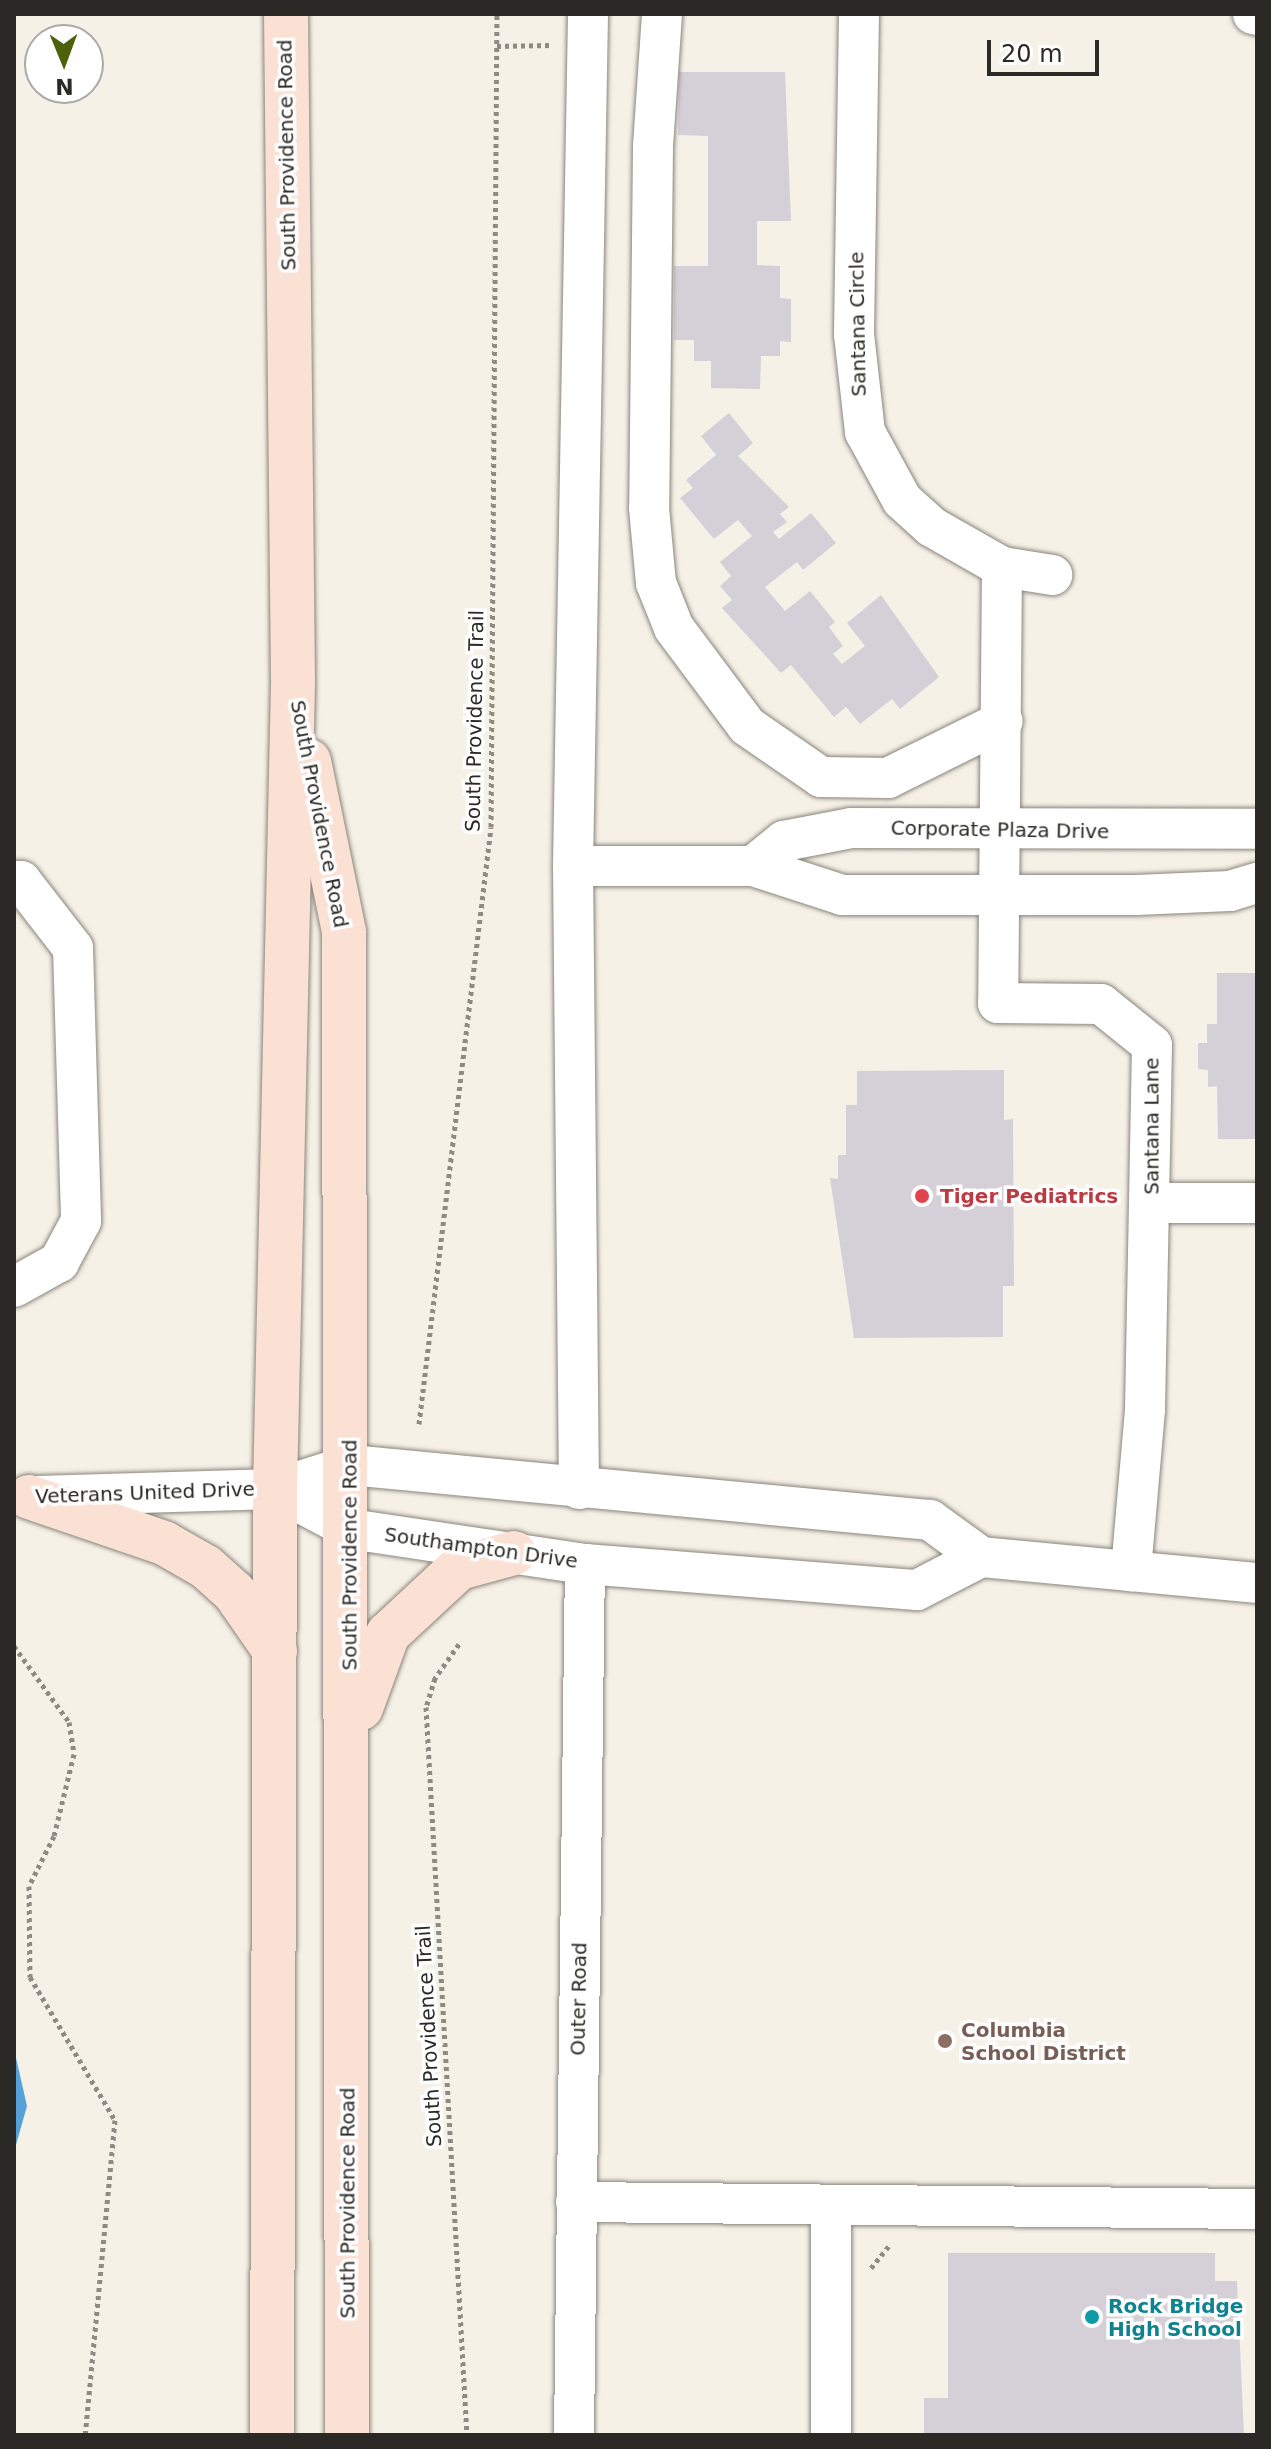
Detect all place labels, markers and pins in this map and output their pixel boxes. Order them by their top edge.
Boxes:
place label: Tiger Pediatrics [940,1184,1118,1208]
marker: Tiger Pediatrics [911,1185,933,1207]
place label: Columbia School District [961,2018,1126,2065]
marker: Columbia School District [936,2032,954,2050]
place label: Rock Bridge High School [1108,2294,1243,2341]
marker: Rock Bridge High School [1083,2308,1101,2326]

